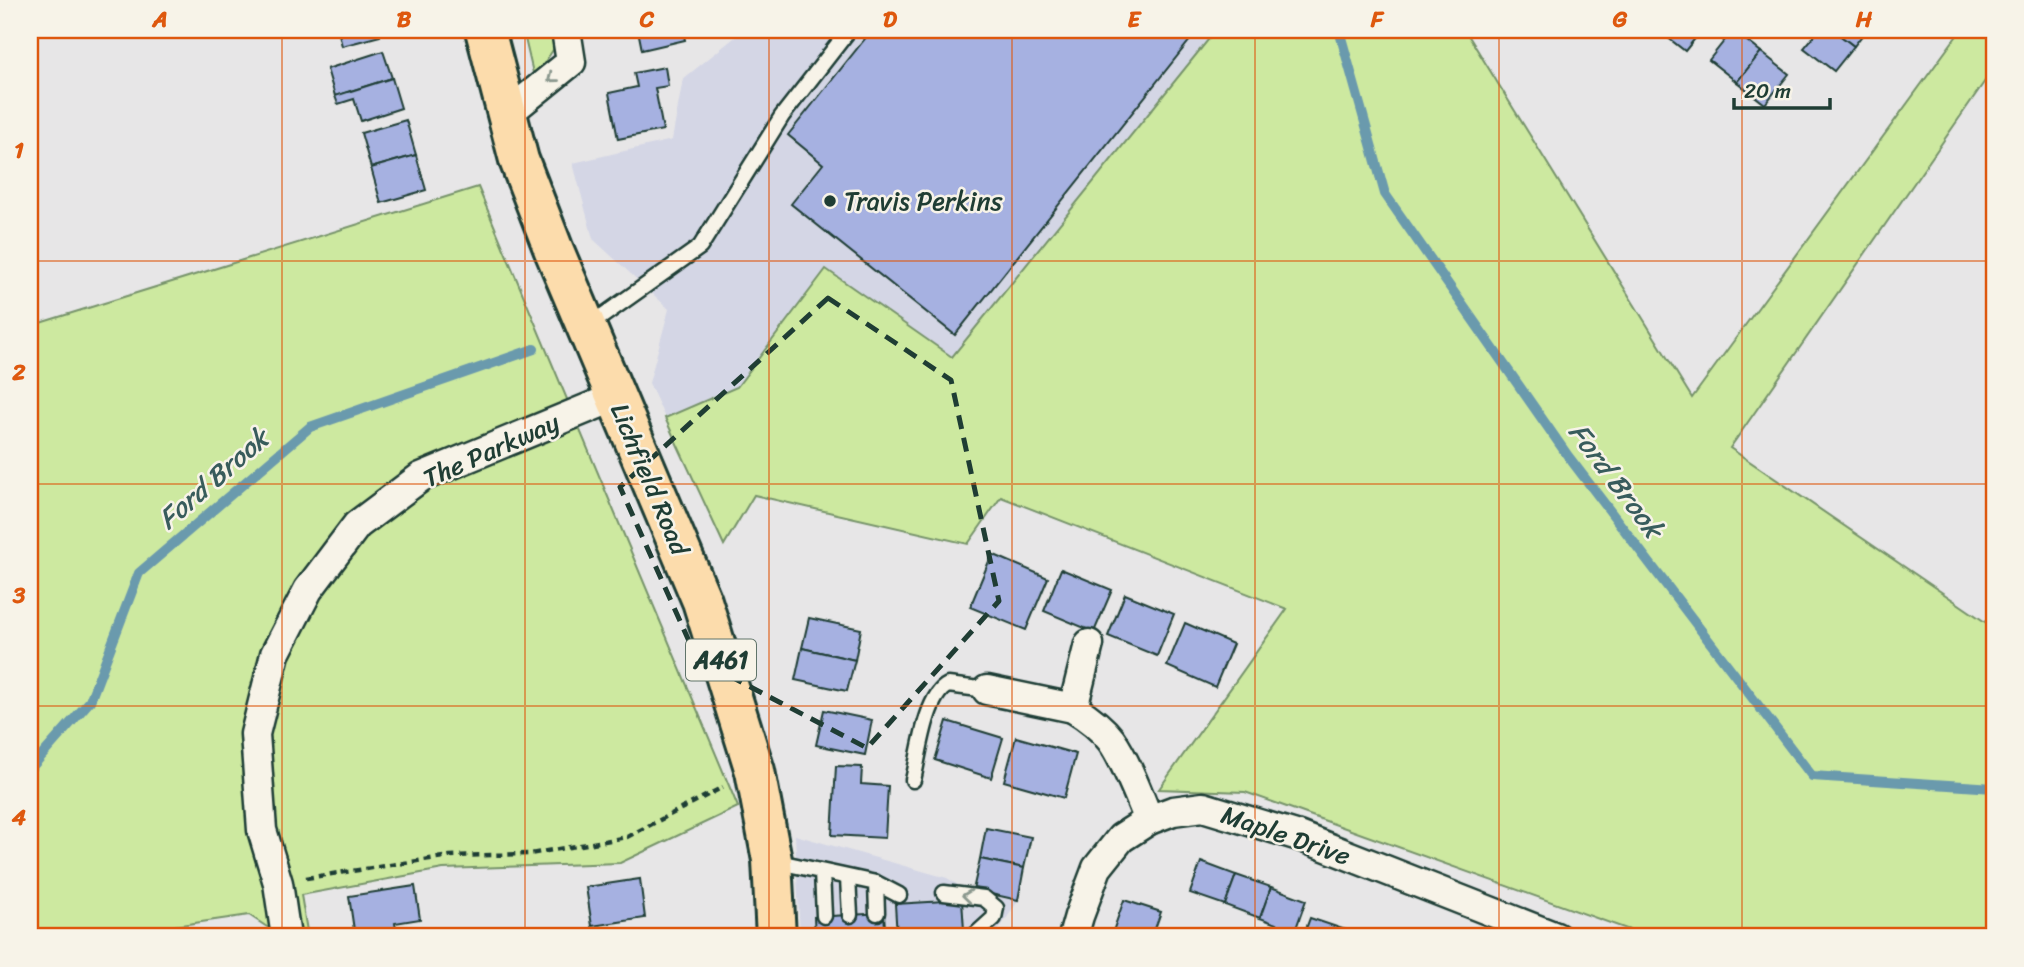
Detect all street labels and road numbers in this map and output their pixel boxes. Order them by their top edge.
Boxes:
street label: Lichfield Road [597,396,704,565]
street label: The Parkway [415,399,567,501]
road number: A461 [686,640,756,680]
street label: Maple Drive [1215,791,1357,879]

